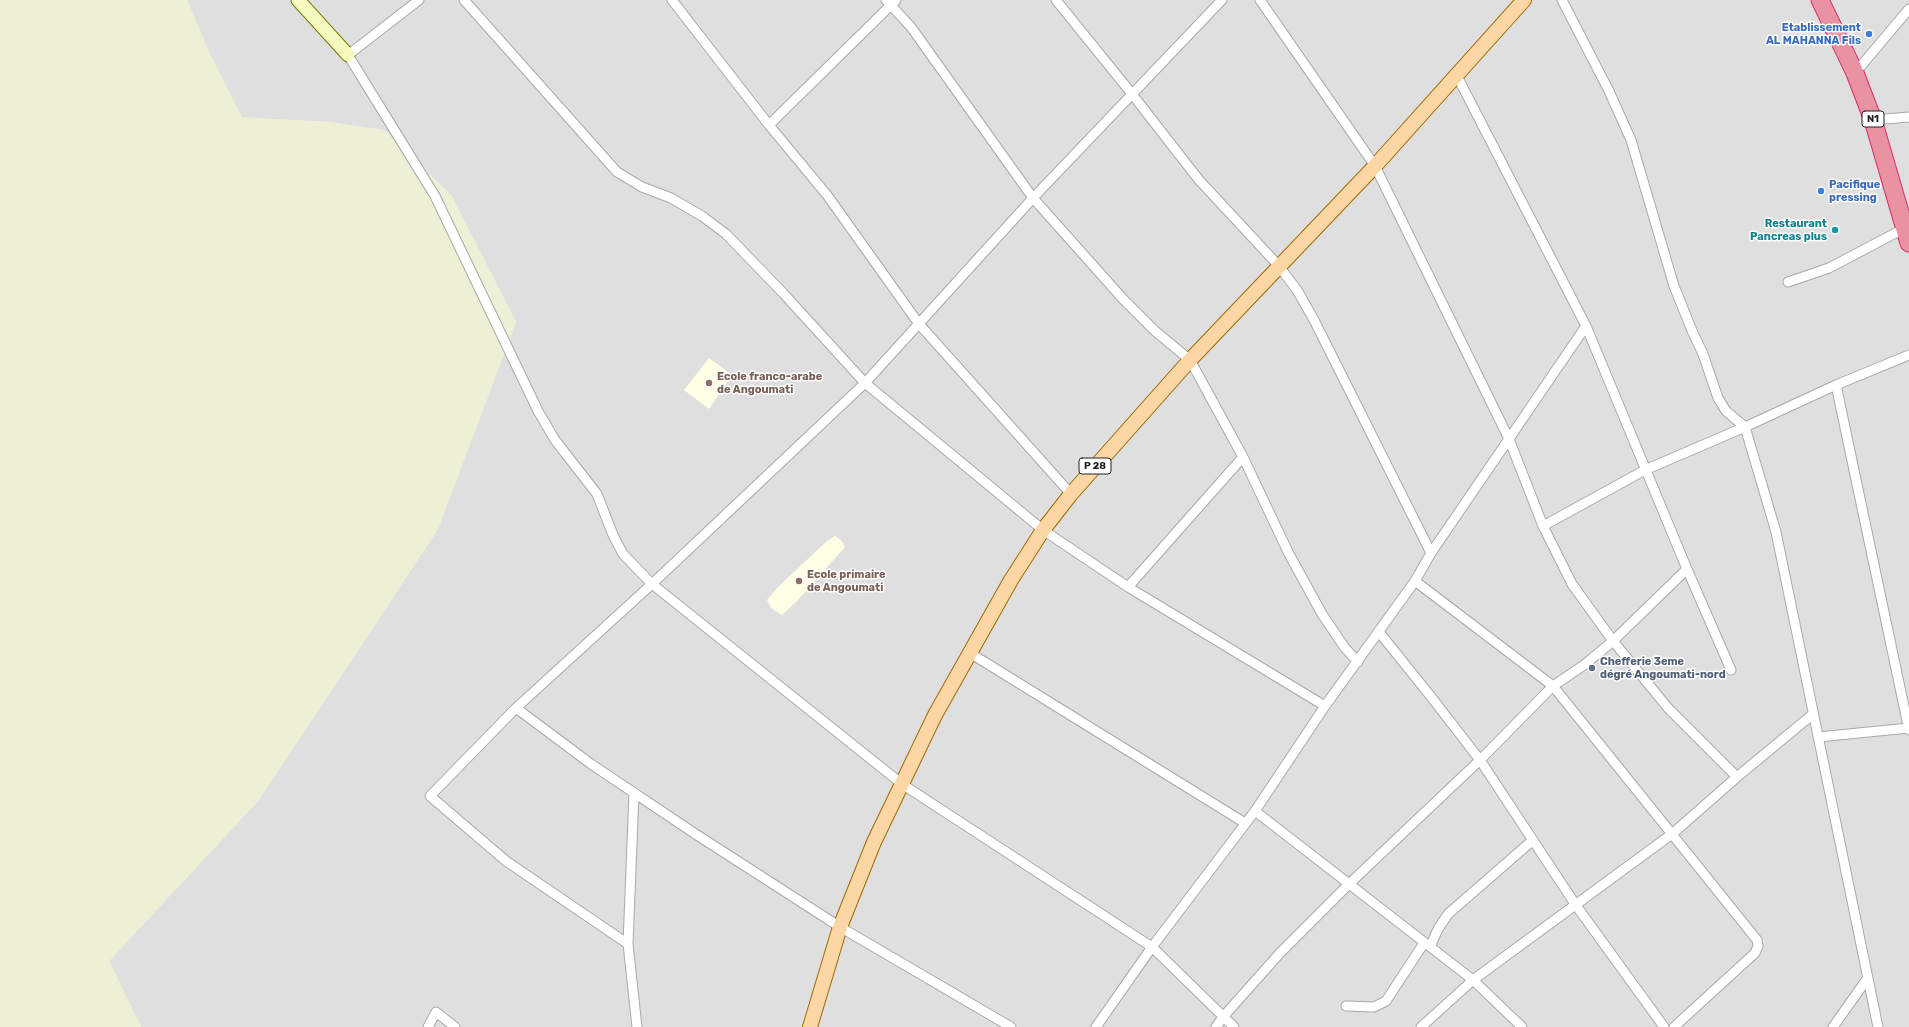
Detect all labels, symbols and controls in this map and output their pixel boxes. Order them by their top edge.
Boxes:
place label: Etablissement AL MAHANNA Fils [1766,21,1861,47]
marker: Etablissement AL MAHANNA Fils [1864,29,1874,39]
road number: N1 [1862,111,1884,127]
place label: Pacifique pressing [1829,178,1880,204]
marker: Pacifique pressing [1816,186,1826,196]
place label: Restaurant Pancreas plus [1750,217,1827,243]
marker: Restaurant Pancreas plus [1830,225,1840,235]
place label: Ecole franco-arabe de Angoumati [717,370,822,396]
marker: Ecole franco-arabe de Angoumati [704,378,714,388]
road number: P 28 [1079,458,1111,474]
place label: Ecole primaire de Angoumati [807,568,886,594]
marker: Ecole primaire de Angoumati [794,576,804,586]
place label: Chefferie 3eme dégré Angoumati-nord [1600,655,1726,681]
marker: Chefferie 3eme dégré Angoumati-nord [1587,663,1597,673]

